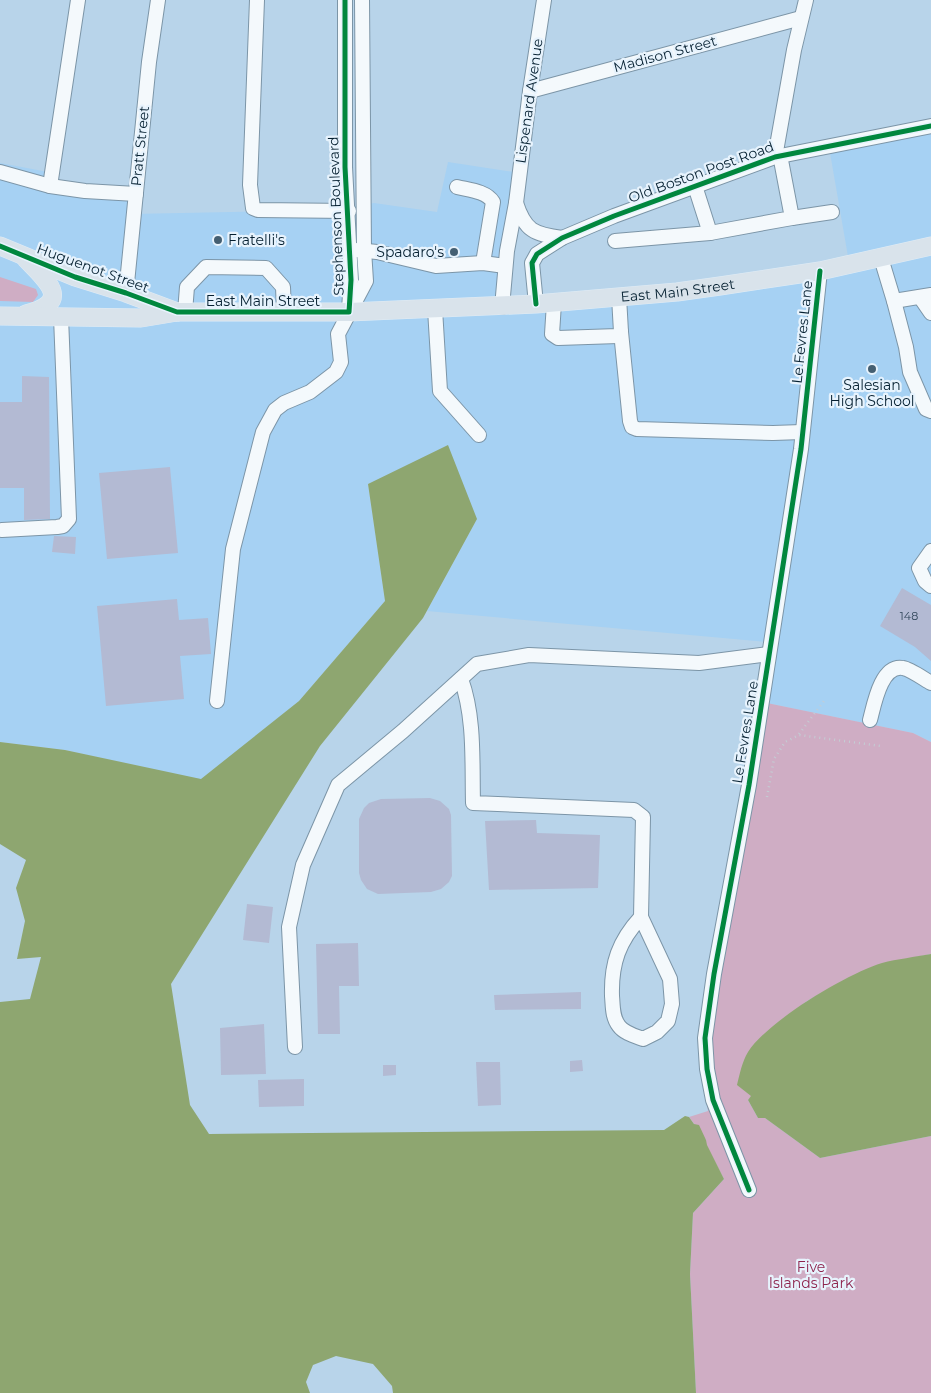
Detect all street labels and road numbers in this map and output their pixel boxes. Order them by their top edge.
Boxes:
street label: Madison Street [611,32,719,76]
street label: Lispenard Avenue [511,37,547,165]
street label: Pratt Street [127,105,153,187]
street label: Stephenson Boulevard [324,136,348,296]
street label: Old Boston Post Road [626,137,776,207]
street label: Huguenot Street [34,239,152,297]
street label: East Main Street [620,275,736,306]
street label: Le Fevres Lane [788,280,816,384]
street label: East Main Street [206,292,321,310]
street label: Le Fevres Lane [728,679,762,785]

